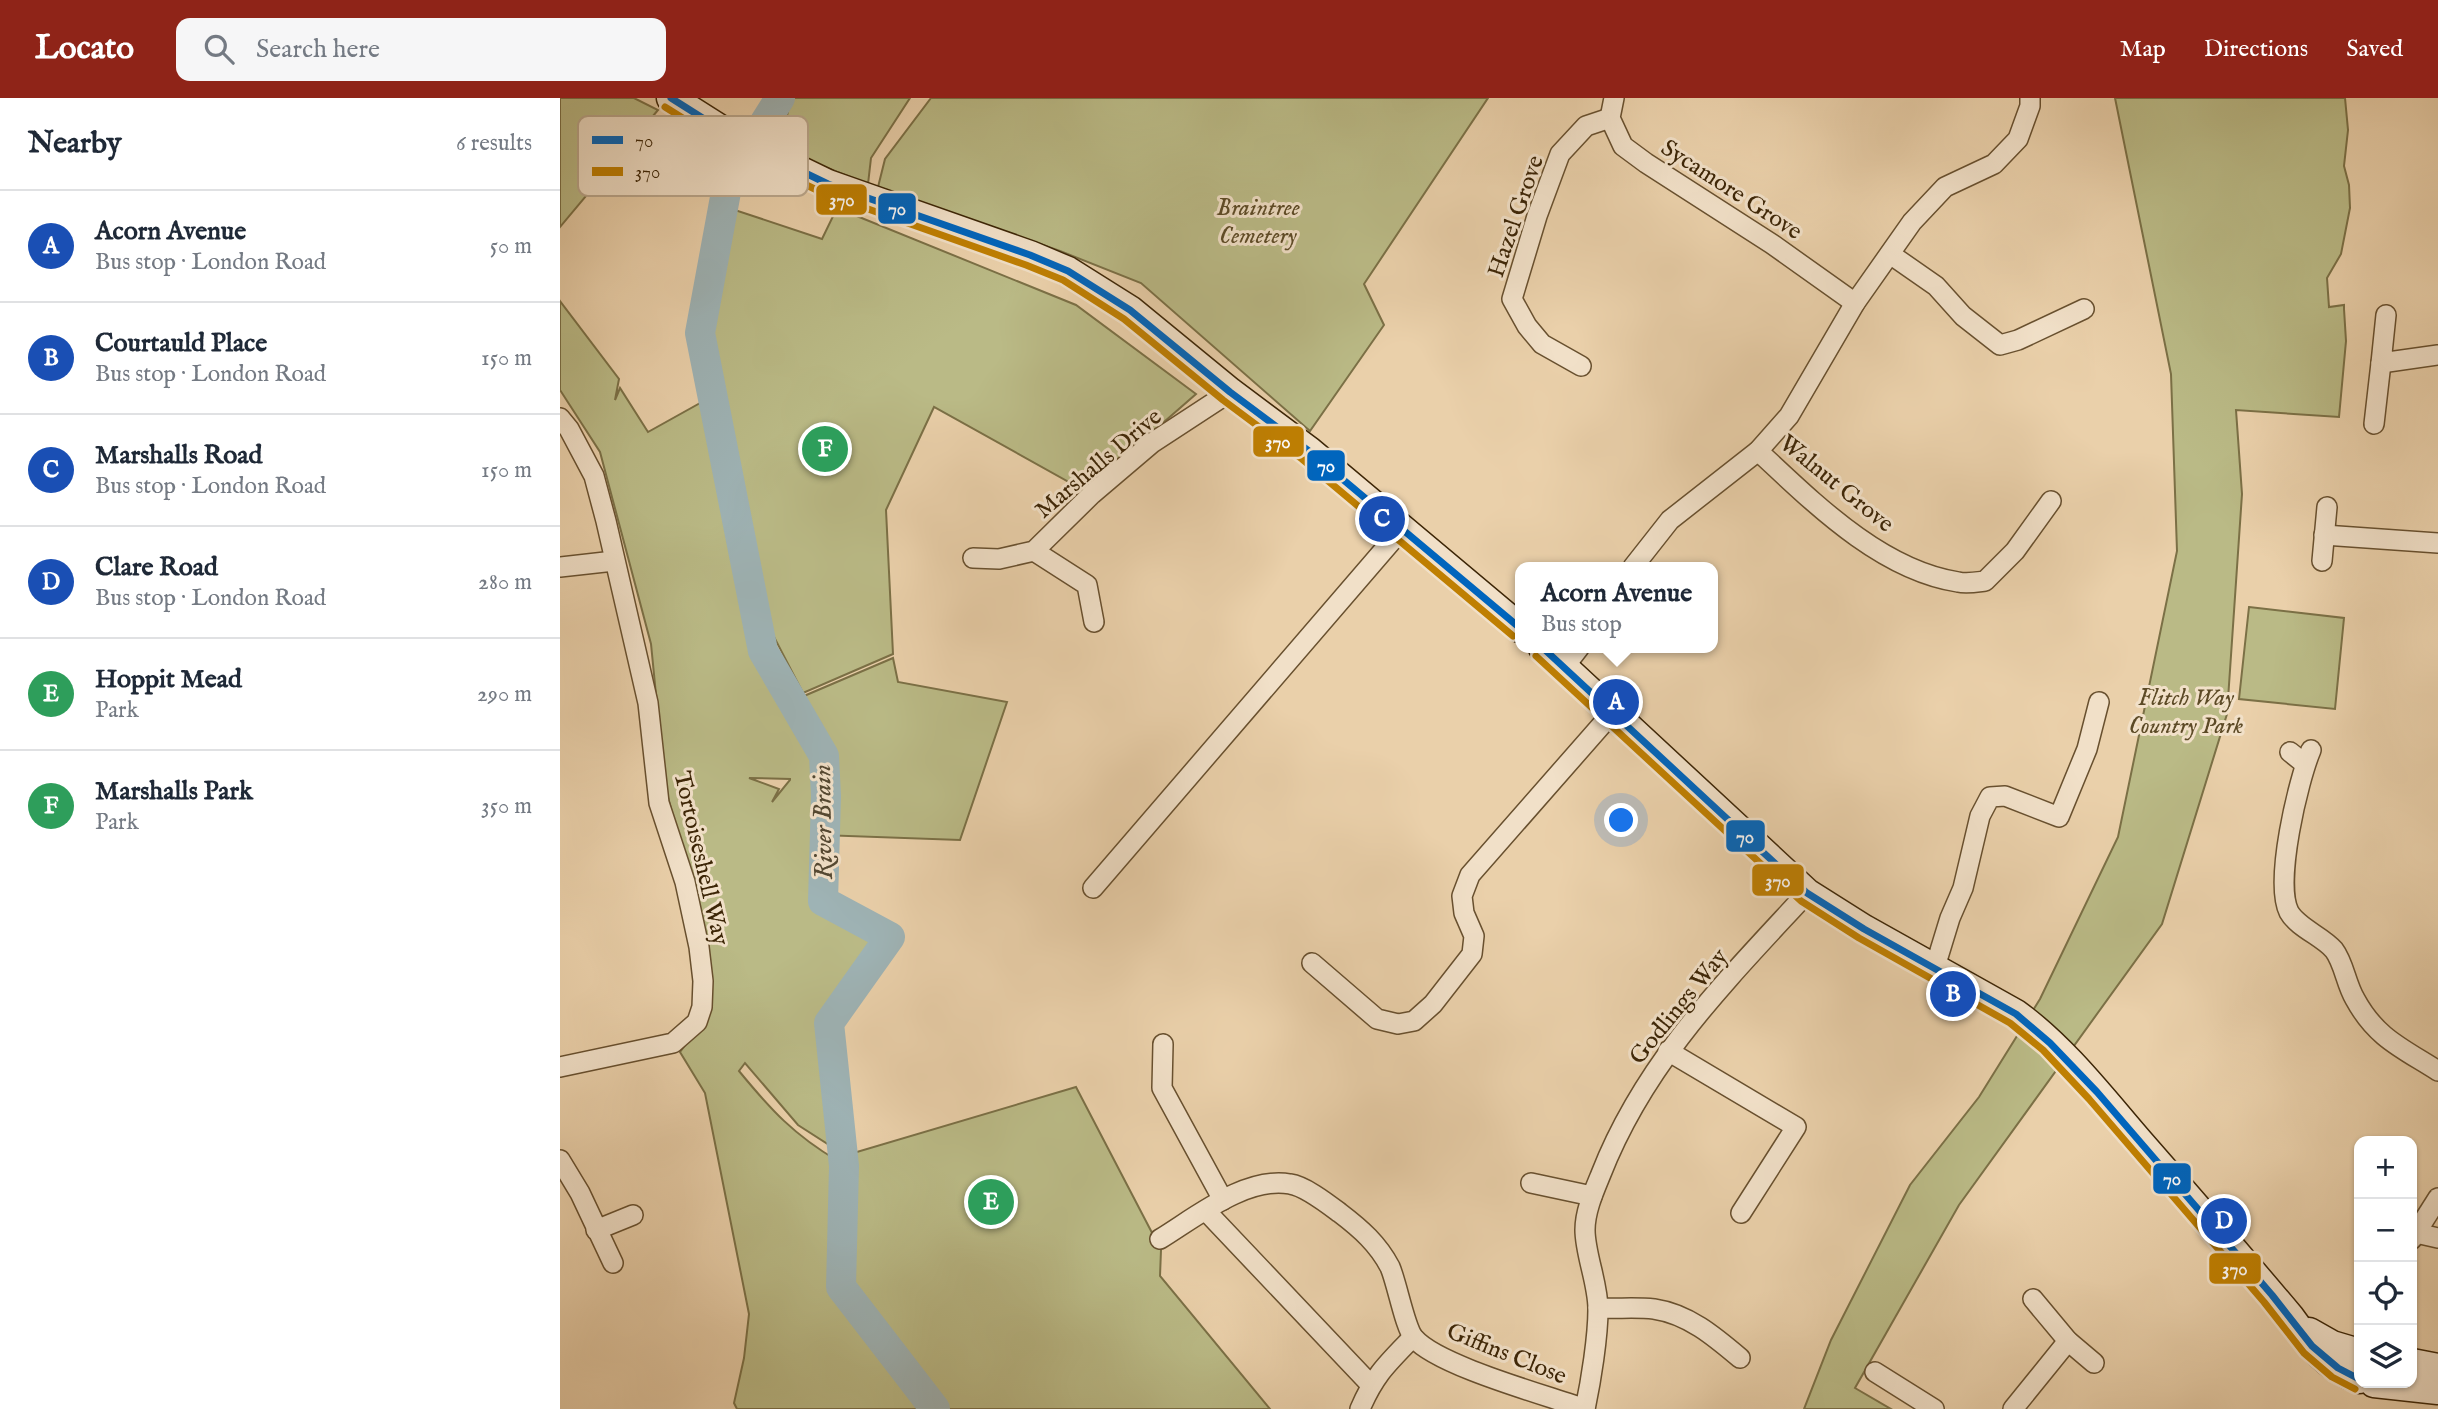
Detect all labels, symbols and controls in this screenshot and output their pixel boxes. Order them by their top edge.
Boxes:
search box [176,18,666,81]
text: Locato [35,28,134,70]
icon: search [200,30,238,68]
text: Search here [256,33,380,66]
text: Map [2120,34,2166,65]
text: Directions [2204,34,2308,65]
text: Saved [2346,34,2403,65]
legend [578,116,808,196]
text: Nearby [28,125,121,163]
text: 6 results [456,129,532,158]
text: 70 [635,130,653,154]
street label: Sycamore Grove [1655,133,1808,248]
street label: Hazel Grove [1481,151,1552,282]
text: 370 [635,161,660,185]
line badge: 370 [815,183,868,216]
text: 370 [829,189,855,213]
line badge: 70 [877,192,917,225]
park label: Braintree Cemetery [1216,193,1300,252]
text: 70 [888,198,906,222]
text: Acorn Avenue [95,215,246,248]
text: A [43,232,59,261]
text: 50 m [490,232,532,261]
text: Bus stop · London Road [95,248,326,277]
text: Courtauld Place [95,327,267,360]
text: B [43,344,59,373]
text: 150 m [481,344,532,373]
text: Bus stop · London Road [95,360,326,389]
street label: Marshalls Drive [1029,402,1169,526]
pin: F [802,423,848,475]
line badge: 370 [1252,425,1305,458]
street label: Walnut Grove [1772,428,1900,540]
text: 370 [1265,431,1291,455]
text: Marshalls Road [95,439,262,472]
line badge: 70 [1306,449,1346,482]
text: 70 [1317,455,1335,479]
text: C [43,456,59,485]
text: 150 m [481,456,532,485]
text: Bus stop · London Road [95,472,326,501]
pin: C [1359,493,1405,545]
text: Clare Road [95,551,218,584]
popup [1515,562,1718,653]
text: D [42,568,60,597]
text: 280 m [478,568,532,597]
text: Acorn Avenue [1541,577,1692,610]
text: Bus stop · London Road [95,584,326,613]
text: Bus stop [1541,610,1622,639]
text: Hoppit Mead [95,663,242,696]
pin: A [1593,676,1639,728]
text: E [43,680,59,709]
text: 290 m [477,680,532,709]
park label: Flitch Way Country Park [2129,683,2244,742]
text: Park [95,696,139,725]
water label: River Brain [806,764,841,880]
street label: Tortoiseshell Way [665,768,736,949]
text: Marshalls Park [95,775,253,808]
text: F [44,792,58,821]
text: 350 m [481,792,532,821]
your location [1604,803,1638,837]
text: Park [95,808,139,837]
line badge: 70 [1725,819,1766,853]
text: 70 [1736,826,1754,850]
line badge: 370 [1751,863,1805,897]
text: 370 [1765,870,1791,894]
street label: Godlings Way [1623,942,1736,1071]
pin: B [1930,968,1976,1020]
map controls [2354,1136,2417,1388]
button: + [2354,1136,2417,1199]
line badge: 70 [2152,1162,2192,1195]
text: 70 [2163,1168,2181,1192]
pin: E [968,1176,1014,1228]
pin: D [2201,1195,2247,1247]
button: − [2354,1199,2417,1262]
line badge: 370 [2208,1252,2262,1285]
text: 370 [2222,1258,2248,1282]
button: locate [2354,1262,2417,1325]
street label: Giffins Close [1442,1316,1571,1392]
button: layers [2354,1325,2417,1388]

